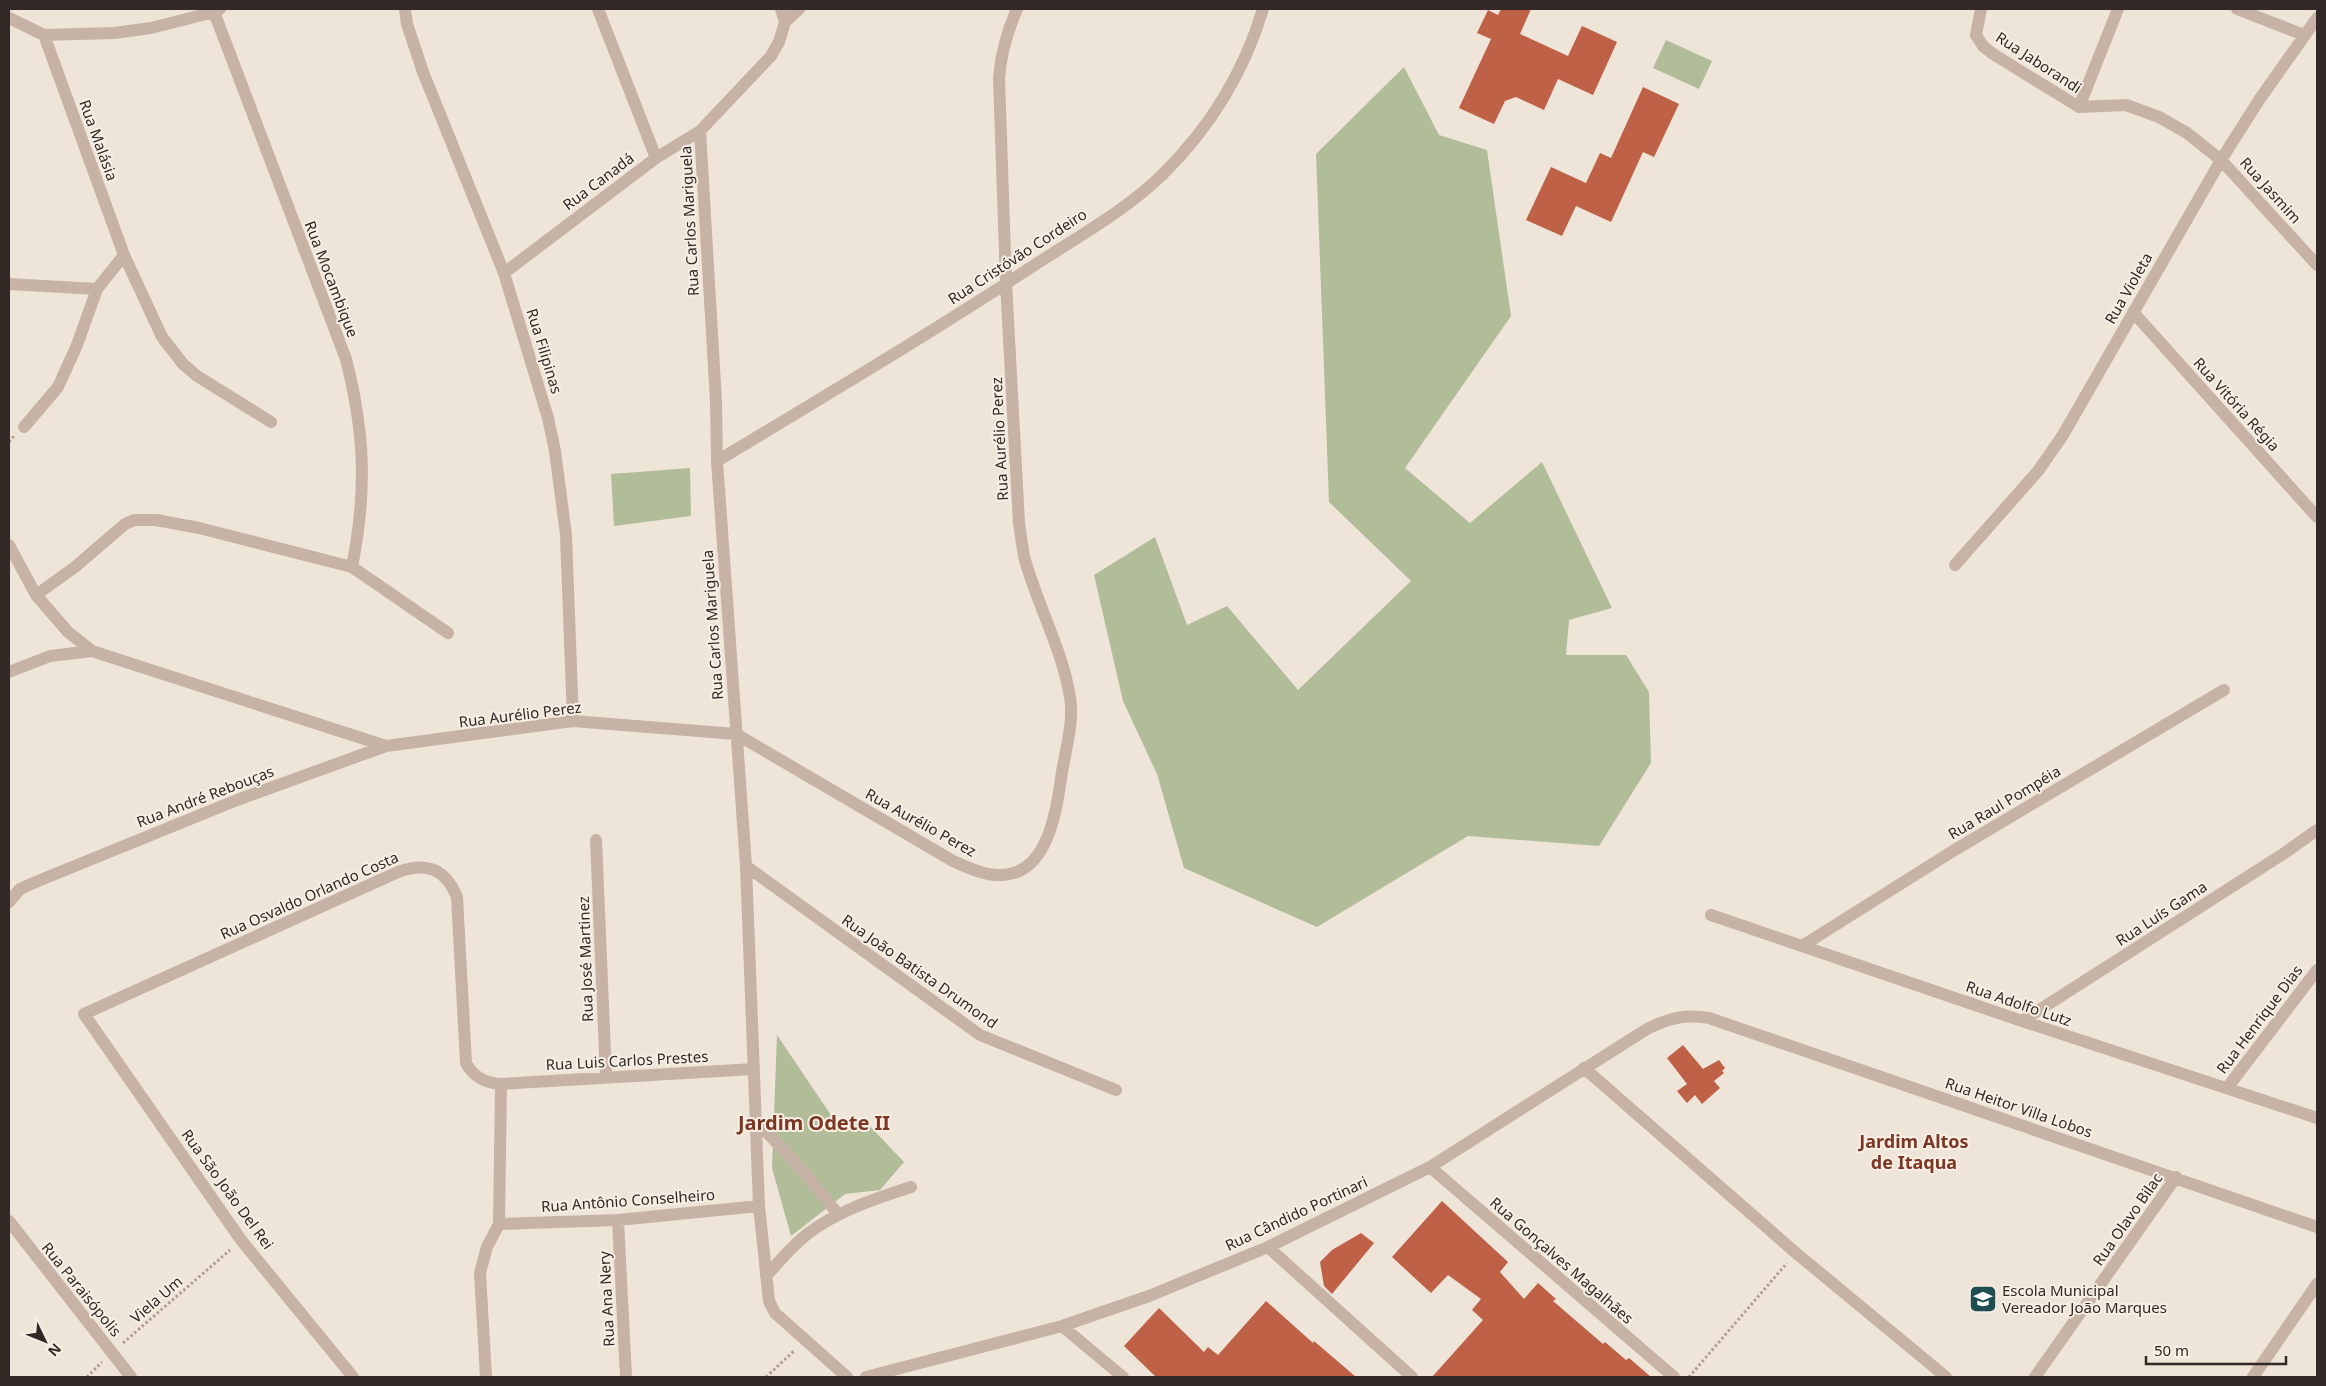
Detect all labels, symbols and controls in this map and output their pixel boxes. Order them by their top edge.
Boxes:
street label: Rua Jaborandi [1992,27,2086,97]
street label: Rua Malásia [75,97,123,183]
street label: Rua Carlos Mariguela [675,145,703,297]
street label: Rua Canadá [558,148,638,214]
street label: Rua Jasmim [2236,153,2306,227]
street label: Rua Cristóvão Cordeiro [944,204,1090,308]
street label: Rua Mocambique [301,218,363,340]
street label: Rua Violeta [2100,249,2156,327]
street label: Rua Filipinas [523,306,567,396]
street label: Rua Vitória Régia [2189,353,2285,455]
street label: Rua Aurélio Perez [986,377,1012,501]
street label: Rua Carlos Mariguela [697,549,727,701]
street label: Rua Aurélio Perez [457,697,583,731]
street label: Rua André Rebouças [134,761,276,831]
street label: Rua Raul Pompéia [1944,761,2064,843]
street label: Rua Aurélio Perez [862,783,980,861]
street label: Rua Osvaldo Orlando Costa [217,847,401,943]
street label: Rua Luís Gama [2112,876,2210,950]
street label: Rua José Martinez [573,896,597,1022]
street label: Rua João Batista Drumond [838,910,1002,1032]
street label: Rua Henrique Dias [2212,961,2306,1077]
street label: Rua Adolfo Lutz [1964,976,2074,1030]
street label: Rua Luis Carlos Prestes [545,1046,709,1074]
street label: Rua Heitor Villa Lobos [1943,1072,2095,1142]
district label: Jardim Odete II [736,1109,890,1136]
street label: Rua São João Del Rei [178,1125,278,1253]
district label: Jardim Altos de Itaqua [1857,1129,1969,1174]
street label: Rua Olavo Bilac [2088,1169,2166,1269]
street label: Rua Cândido Portinari [1222,1171,1370,1255]
street label: Rua Antônio Conselheiro [540,1184,716,1216]
street label: Rua Gonçalves Magalhães [1486,1192,1638,1328]
street label: Rua Paraisópolis [38,1238,126,1340]
street label: Rua Ana Nery [593,1250,618,1347]
street label: Viela Um [126,1271,186,1327]
place label: Escola Municipal Vereador João Marques [2002,1280,2167,1317]
school or university icon: Escola Municipal Vereador João Marques [1968,1284,1998,1314]
north arrow [20,1316,70,1366]
scale bar [2146,1334,2286,1366]
text: N [44,1340,66,1361]
text: 50 m [2154,1340,2189,1360]

